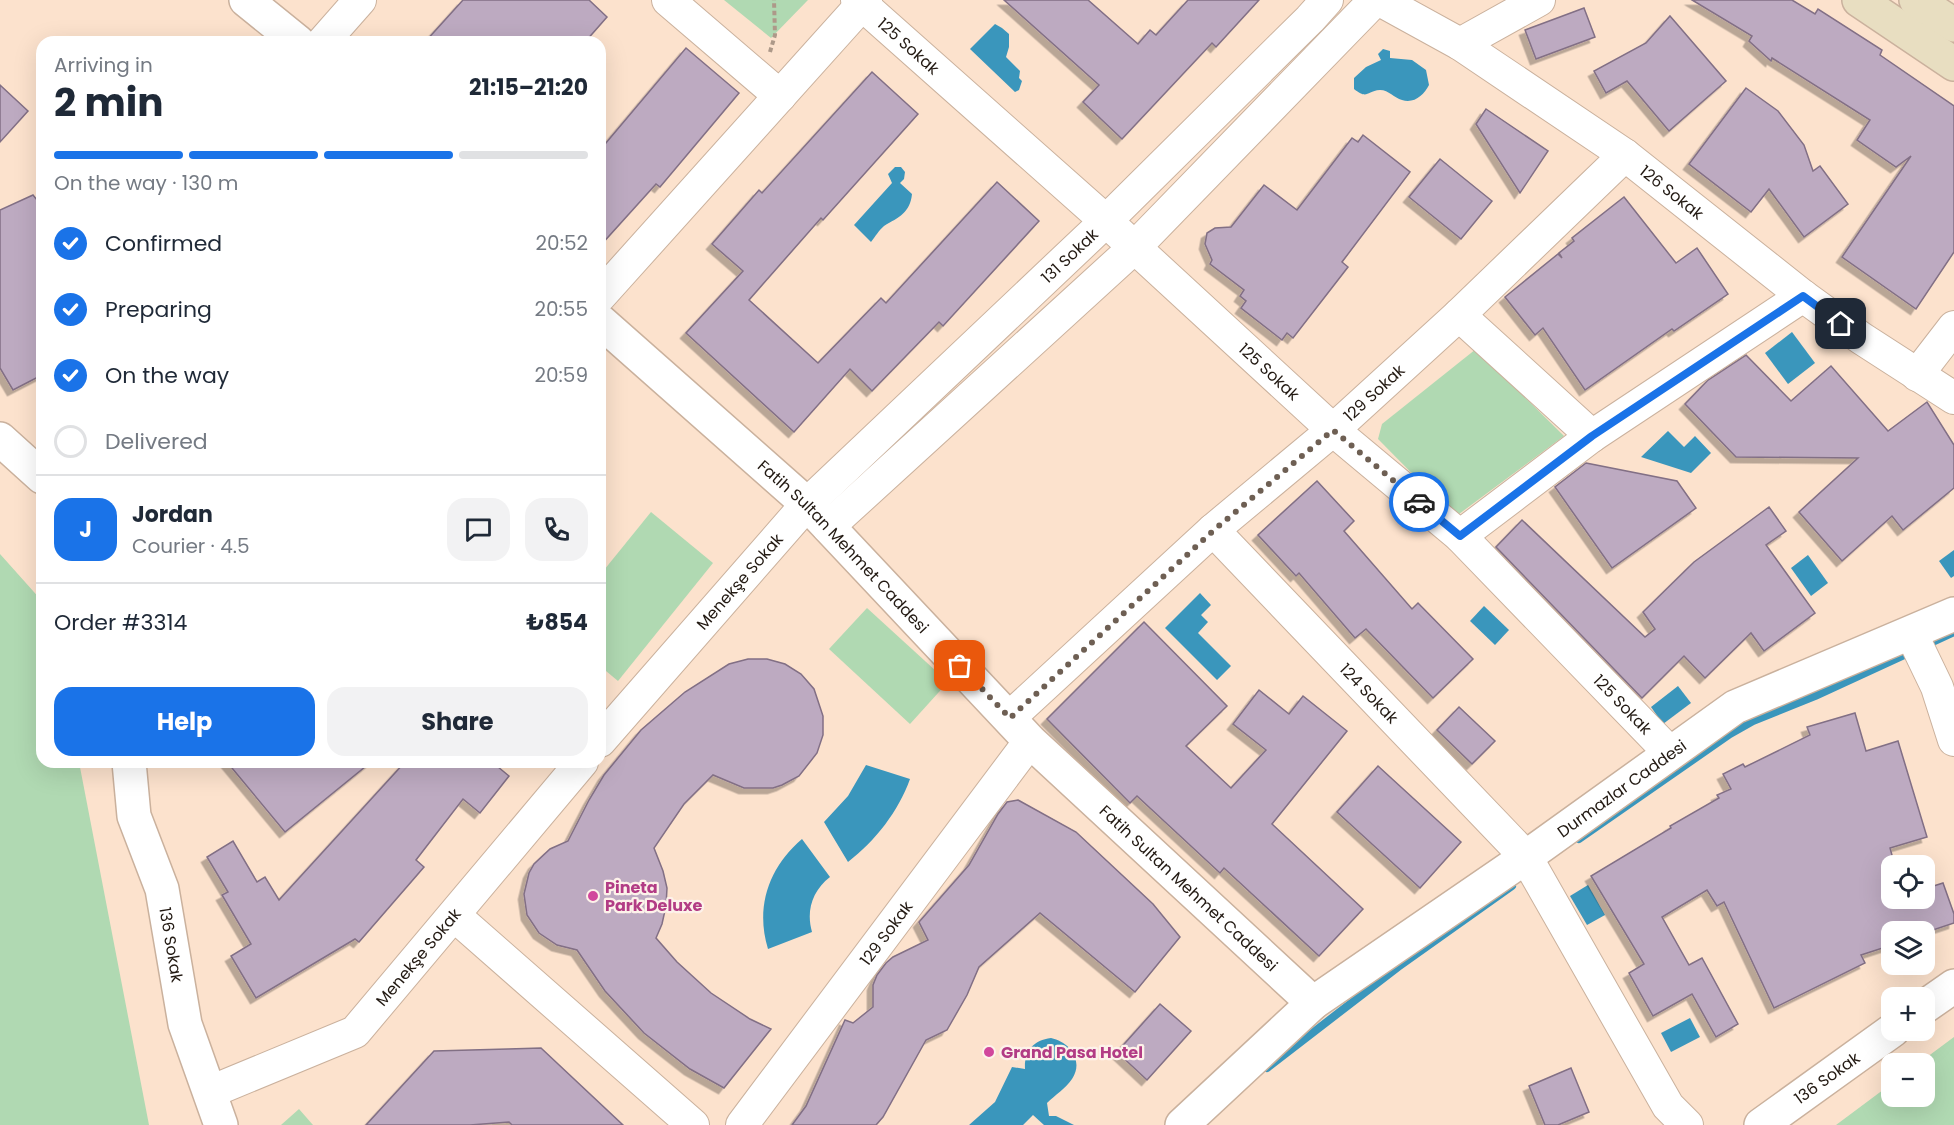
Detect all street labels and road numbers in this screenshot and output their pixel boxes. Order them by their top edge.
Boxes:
street label: 125 Sokak [873,12,945,80]
street label: 126 Sokak [1635,160,1709,225]
street label: 131 Sokak [1036,222,1104,288]
street label: 125 Sokak [1234,337,1306,406]
street label: 129 Sokak [1338,358,1410,427]
street label: Fatih Sultan Mehmet Caddesi [753,454,934,638]
street label: Menekşe Sokak [691,527,789,635]
street label: 124 Sokak [1335,658,1404,729]
street label: 125 Sokak [1588,669,1658,740]
street label: Durmazlar Caddesi [1552,734,1691,843]
street label: Fatih Sultan Mehmet Caddesi [1094,799,1283,976]
street label: 129 Sokak [854,895,918,970]
street label: Menekşe Sokak [370,902,467,1011]
street label: 136 Sokak [154,905,189,985]
street label: 136 Sokak [1789,1046,1865,1109]

